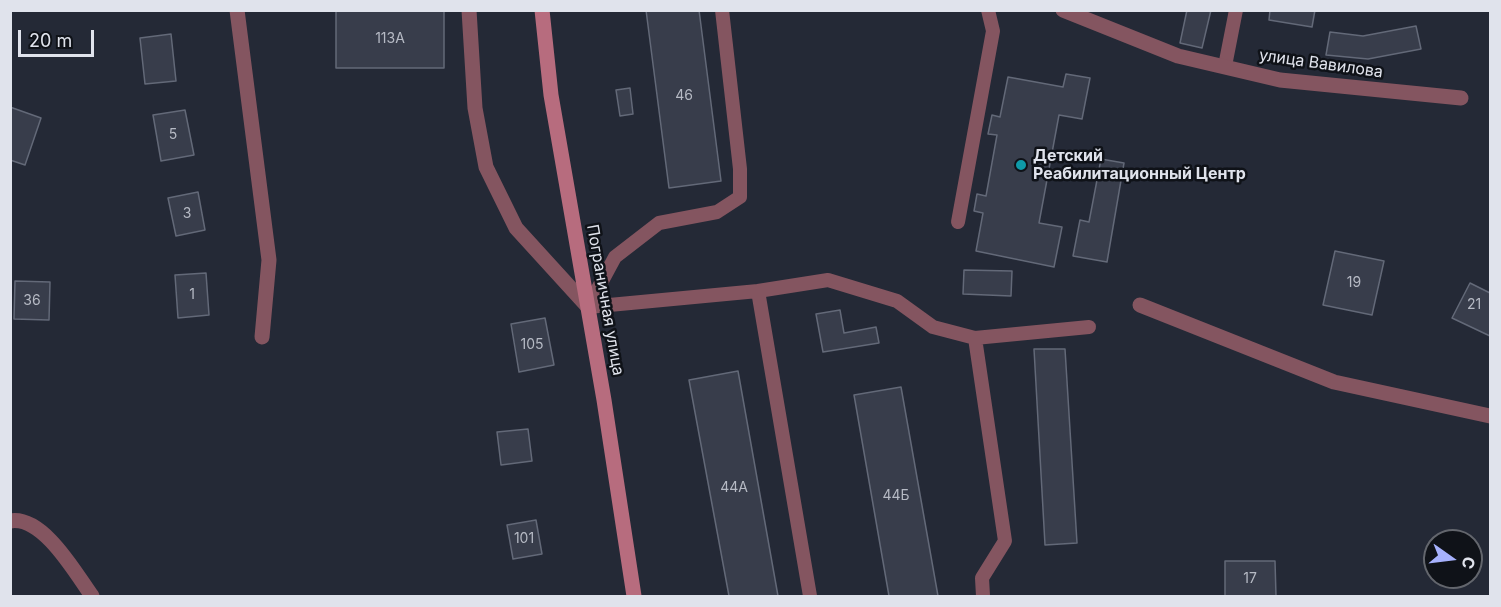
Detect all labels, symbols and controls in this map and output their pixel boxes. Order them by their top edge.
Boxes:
scale bar [21,18,98,56]
text: 20 m [29,30,72,51]
house number: 113А [375,31,405,47]
street label: улица Вавилова [1258,46,1384,82]
house number: 46 [675,88,693,104]
house number: 5 [169,127,177,143]
place label: Детский Реабилитационный Центр [1033,146,1246,184]
marker: Детский Реабилитационный Центр [1014,158,1028,172]
house number: 3 [183,206,191,222]
street label: Пограничная улица [582,223,628,377]
house number: 19 [1347,275,1361,291]
house number: 1 [189,287,195,303]
house number: 36 [23,293,41,309]
house number: 21 [1467,297,1481,313]
house number: 105 [520,337,544,353]
house number: 44А [720,480,748,496]
house number: 44Б [882,488,910,504]
north arrow [1423,529,1483,589]
house number: 101 [514,531,534,547]
text: С [1457,555,1480,571]
house number: 17 [1243,571,1257,587]

